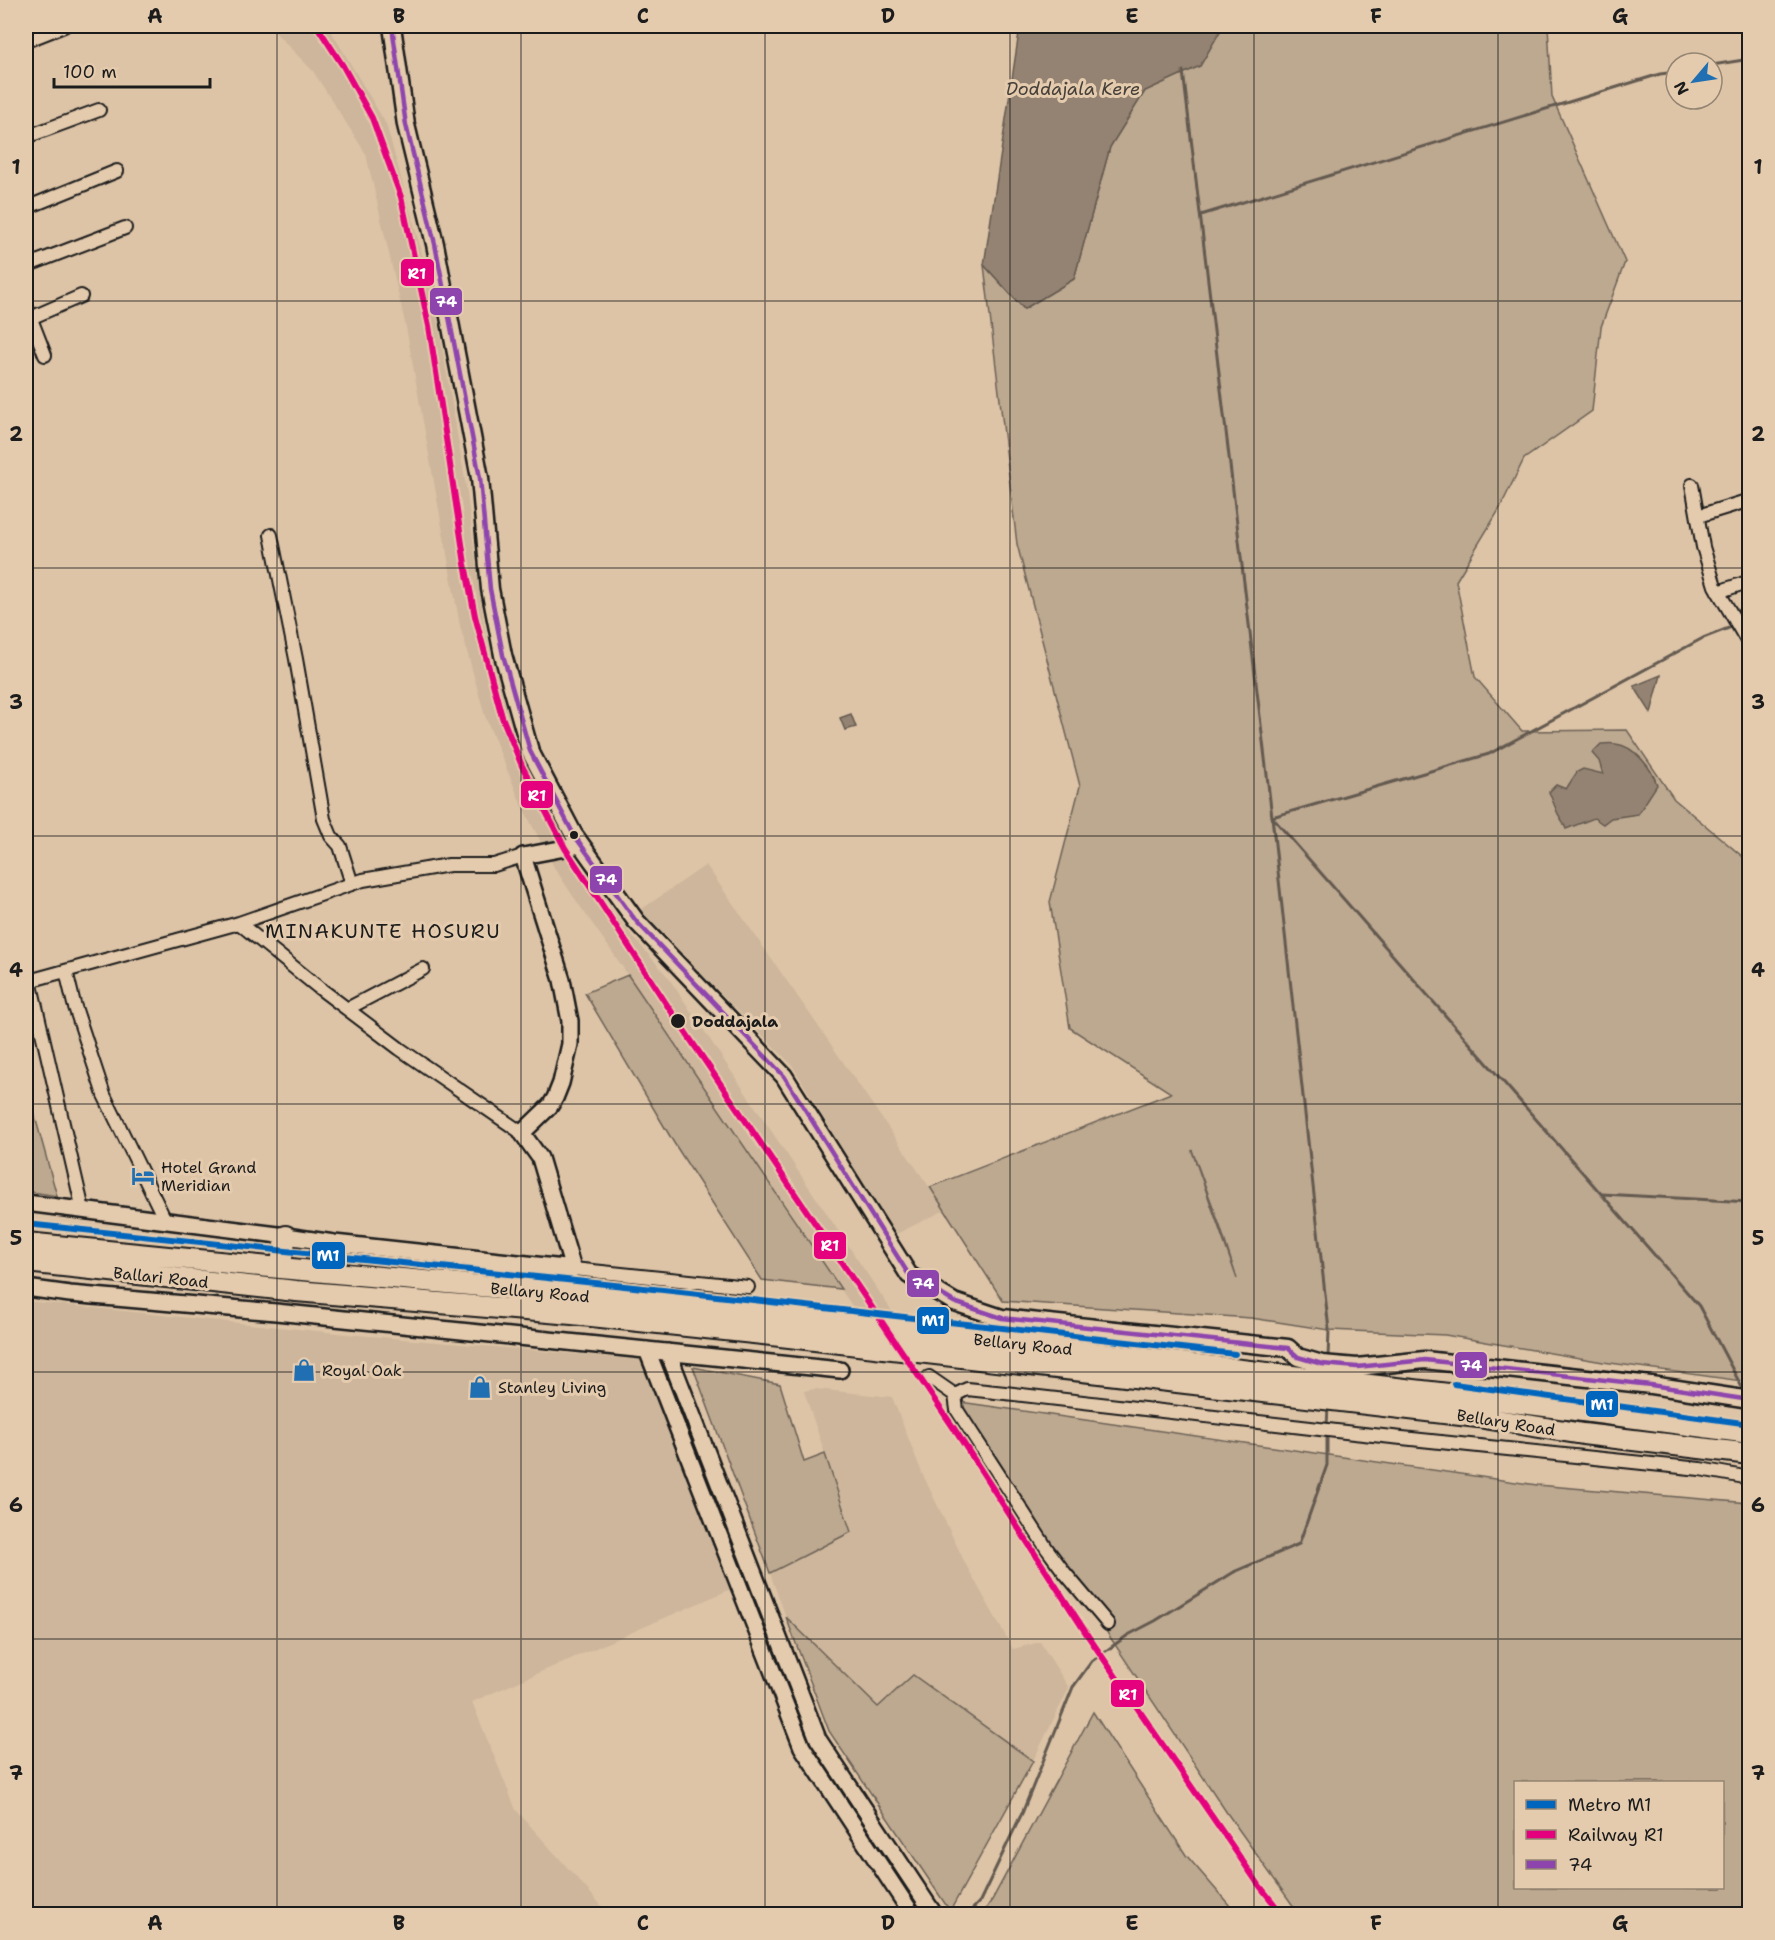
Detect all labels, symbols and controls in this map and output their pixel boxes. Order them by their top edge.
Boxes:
text: A [147,3,163,29]
text: B [393,3,405,29]
text: C [637,3,649,29]
text: D [881,3,895,29]
text: E [1125,3,1139,29]
text: F [1370,3,1382,29]
text: G [1612,3,1628,29]
scale bar [54,51,210,89]
north arrow [1664,51,1724,111]
text: 100 m [63,60,117,84]
water label: Doddajala Kere [1006,77,1140,101]
text: N [1669,77,1694,99]
text: 1 [11,154,21,180]
text: 1 [1753,154,1763,180]
line badge: R1 [400,258,435,287]
text: R1 [408,263,426,284]
line badge: 74 [429,287,463,316]
text: 74 [435,291,457,312]
text: 2 [9,421,23,447]
text: 2 [1751,421,1765,447]
text: 3 [9,689,23,715]
text: 3 [1751,689,1765,715]
line badge: R1 [520,780,554,809]
text: R1 [528,785,546,806]
unlabelled marker [568,829,580,841]
line badge: 74 [589,865,623,894]
text: 74 [595,869,617,890]
district label: MINAKUNTE HOSURU [265,918,501,944]
text: 4 [9,957,23,983]
text: 4 [1751,957,1765,983]
place label: Doddajala [692,1011,778,1032]
marker: Doddajala [669,1012,687,1030]
place label: Hotel Grand Meridian [161,1157,256,1196]
hotel icon: Hotel Grand Meridian [130,1163,156,1189]
text: 5 [10,1225,22,1251]
text: 5 [1752,1225,1764,1251]
line badge: R1 [813,1231,847,1260]
text: R1 [821,1235,839,1256]
line badge: M1 [311,1241,346,1270]
text: M1 [316,1245,340,1266]
street label: Ballari Road [112,1262,210,1293]
line badge: 74 [906,1269,940,1298]
text: 74 [912,1273,934,1294]
street label: Bellary Road [490,1278,590,1307]
line badge: M1 [916,1306,950,1335]
text: M1 [921,1310,945,1331]
street label: Bellary Road [972,1329,1073,1360]
line badge: 74 [1454,1351,1488,1379]
text: 74 [1460,1355,1482,1376]
shop icon: Royal Oak [291,1357,317,1383]
place label: Royal Oak [322,1360,402,1381]
shop icon: Stanley Living [467,1374,493,1400]
place label: Stanley Living [498,1377,607,1398]
line badge: M1 [1585,1390,1619,1418]
text: M1 [1590,1394,1614,1415]
street label: Bellary Road [1455,1404,1557,1441]
text: 6 [9,1492,23,1518]
text: 6 [1751,1492,1765,1518]
line badge: R1 [1110,1679,1145,1708]
text: R1 [1119,1684,1137,1705]
text: 7 [9,1760,23,1786]
text: 7 [1751,1760,1765,1786]
legend [1514,1781,1724,1889]
text: Metro M1 [1568,1793,1652,1817]
text: Railway R1 [1568,1823,1664,1847]
text: 74 [1568,1853,1592,1877]
text: A [147,1910,163,1936]
text: B [393,1910,405,1936]
text: C [637,1910,649,1936]
text: D [881,1910,895,1936]
text: E [1125,1910,1139,1936]
text: F [1370,1910,1382,1936]
text: G [1612,1910,1628,1936]

